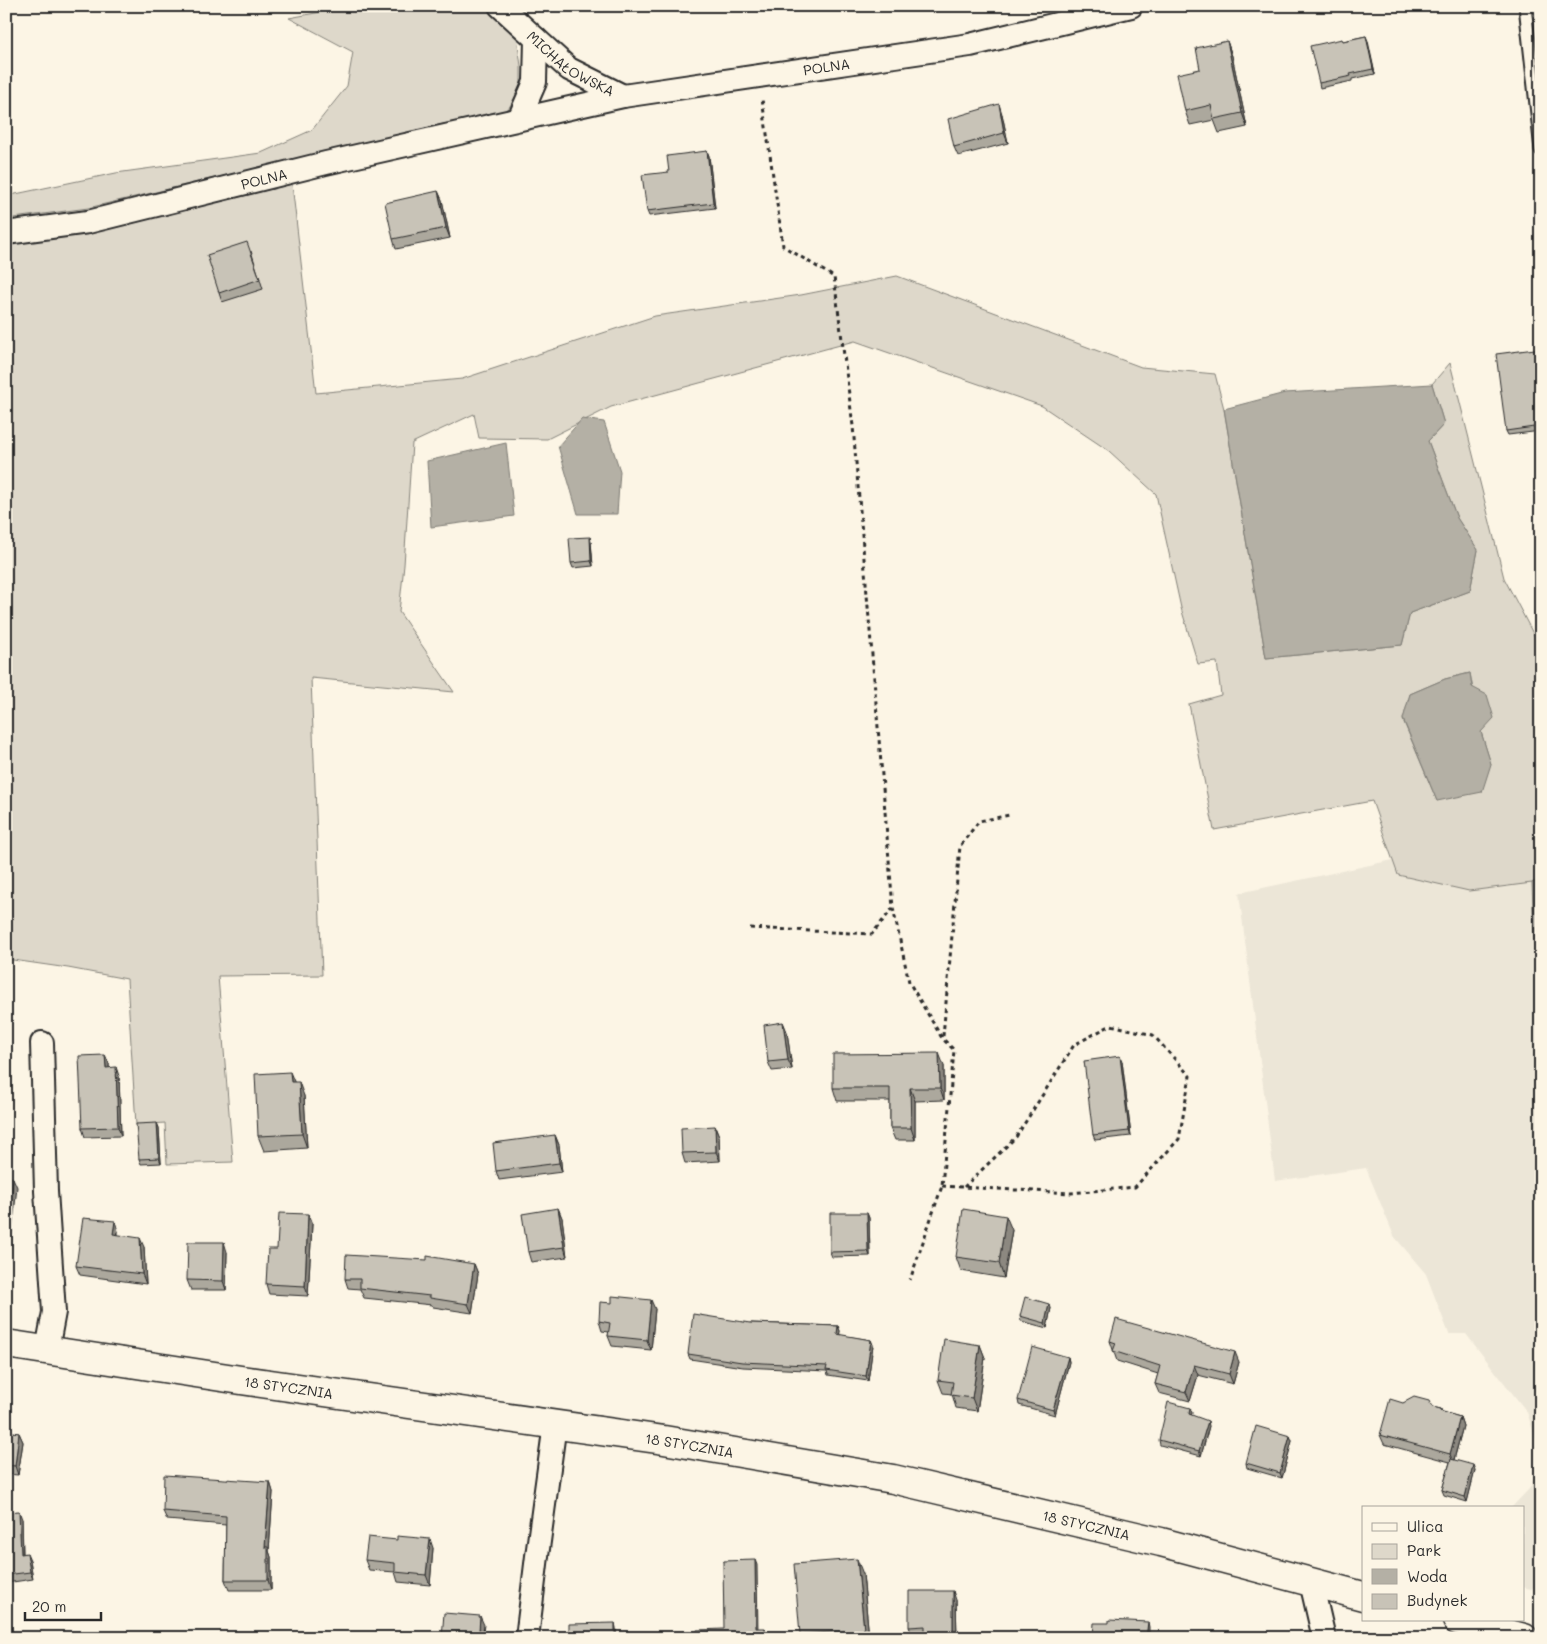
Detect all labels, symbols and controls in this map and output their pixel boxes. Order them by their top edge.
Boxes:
street label: MICHAŁOWSKA [523,26,618,100]
street label: POLNA [802,53,851,79]
street label: POLNA [239,163,289,193]
street label: 18 STYCZNIA [243,1371,335,1402]
street label: 18 STYCZNIA [644,1428,735,1461]
street label: 18 STYCZNIA [1041,1505,1132,1544]
legend [1362,1506,1524,1622]
text: Ulica [1407,1516,1444,1536]
text: Park [1407,1540,1441,1560]
text: Woda [1407,1566,1448,1586]
scale bar [25,1589,101,1621]
text: Budynek [1407,1590,1467,1610]
text: 20 m [32,1596,66,1616]

